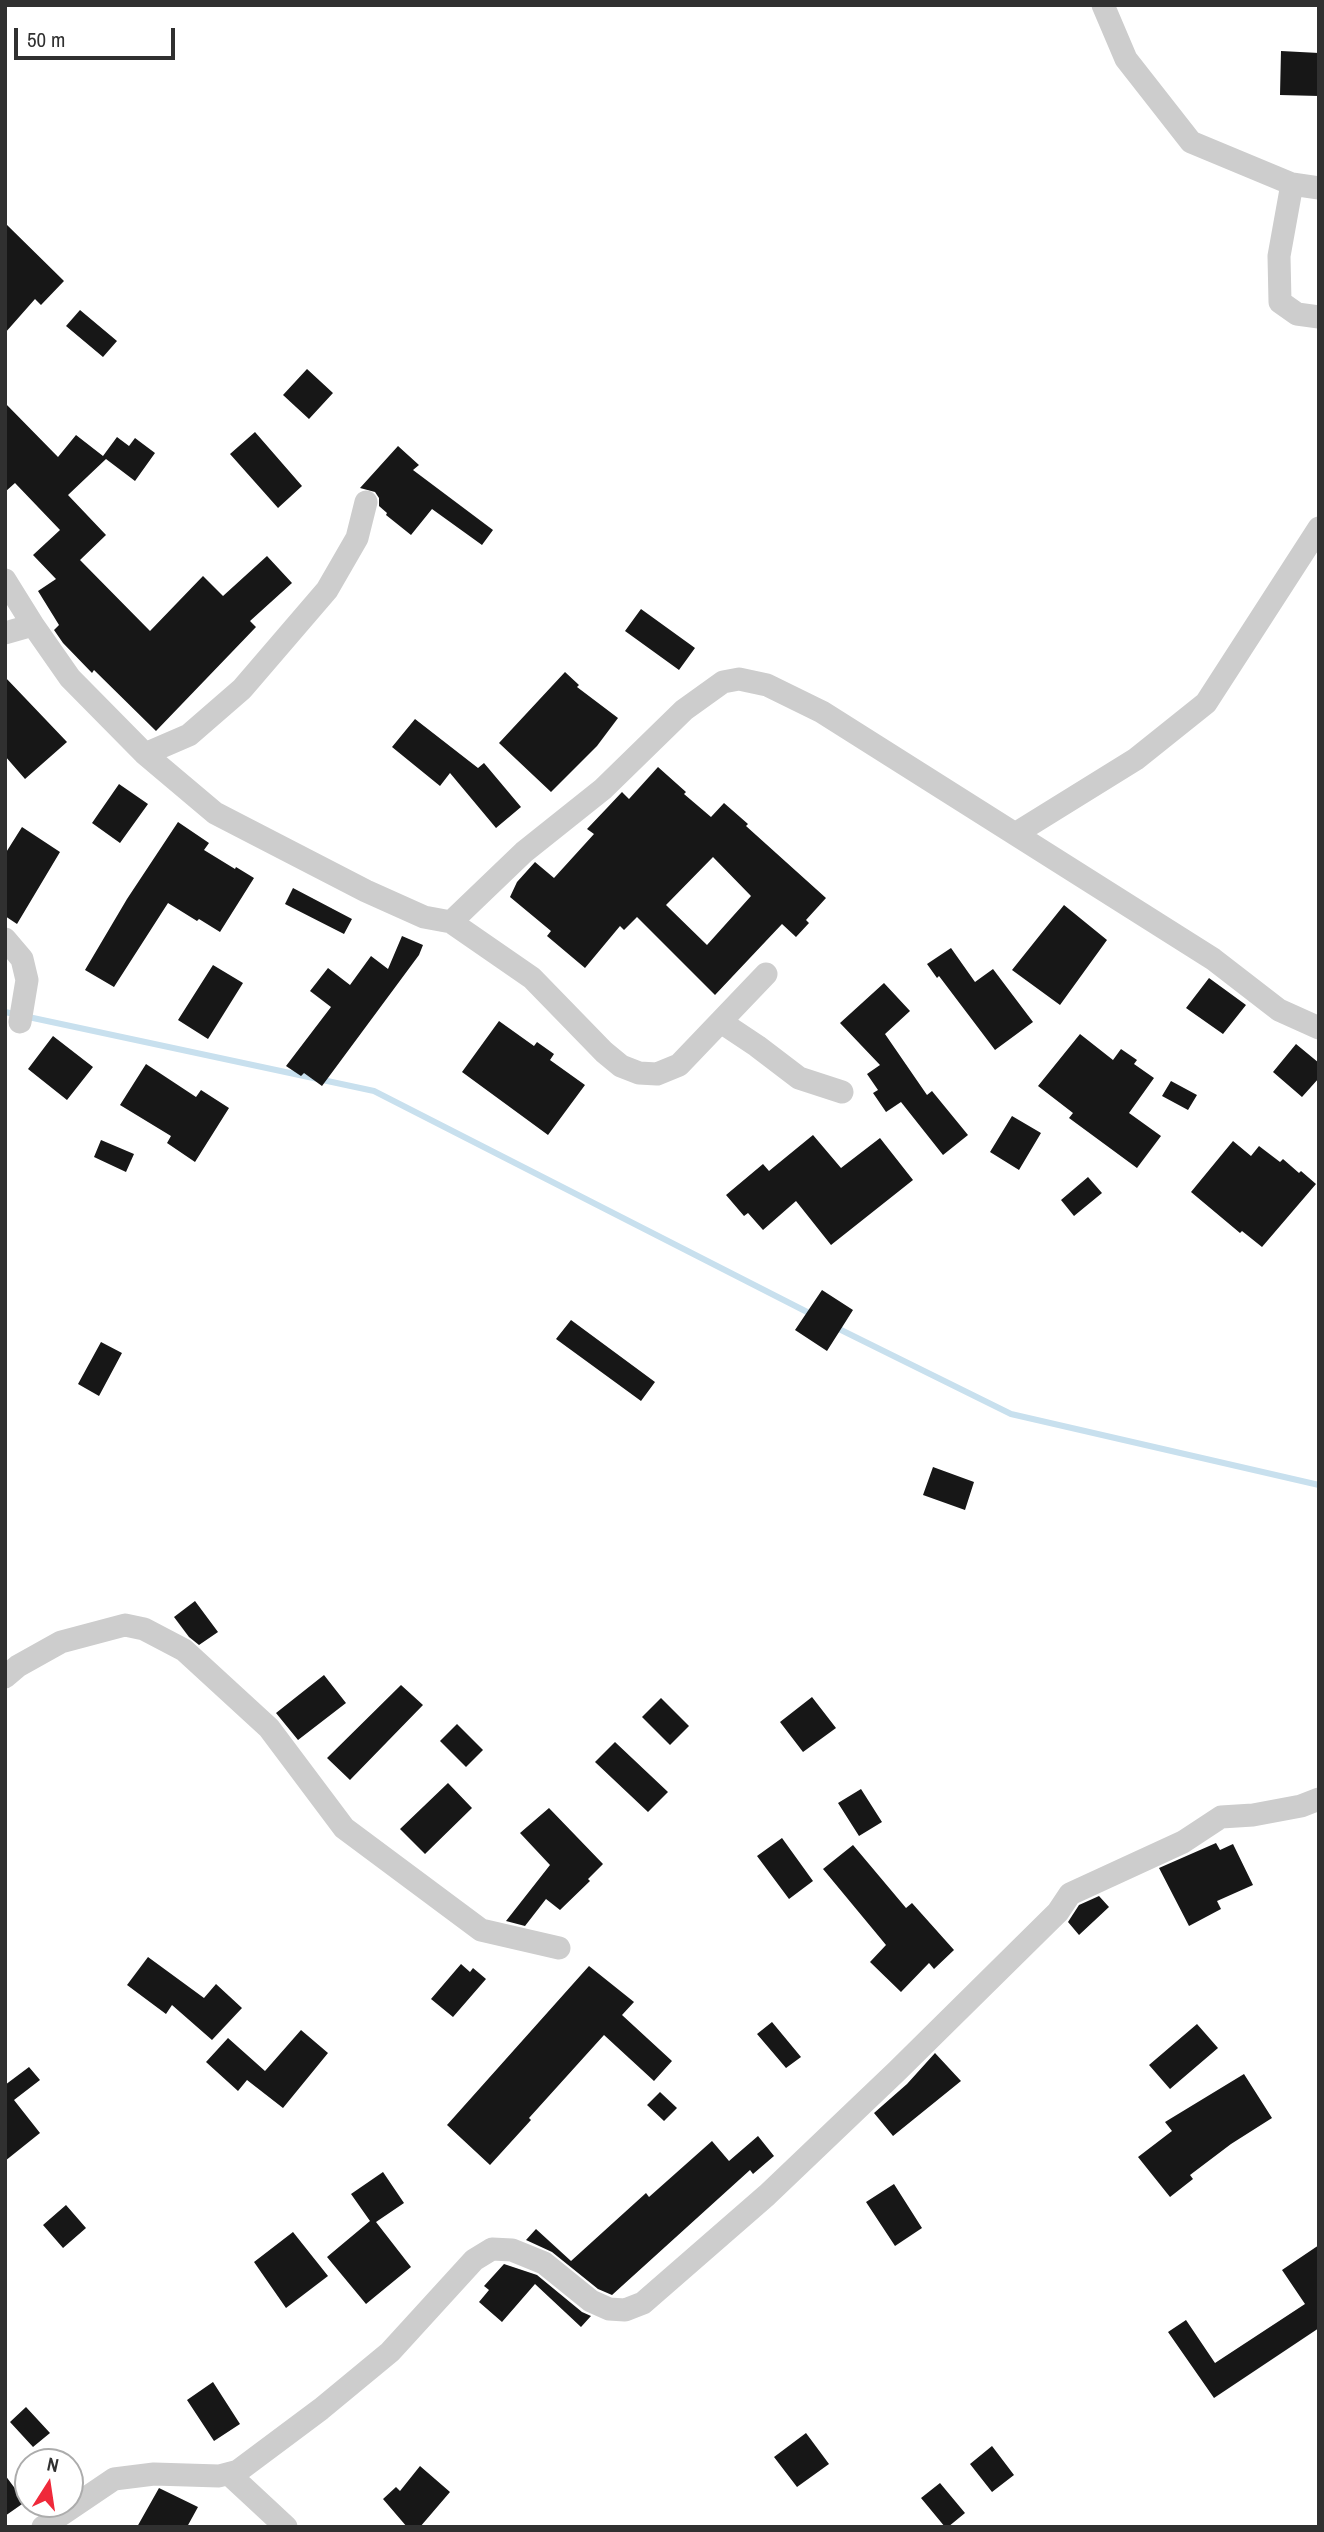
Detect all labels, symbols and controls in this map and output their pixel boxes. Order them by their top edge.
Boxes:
scale bar [18,14,178,58]
text: 50 m [27,25,65,54]
north arrow [14,2448,84,2518]
text: N [45,2451,61,2478]

